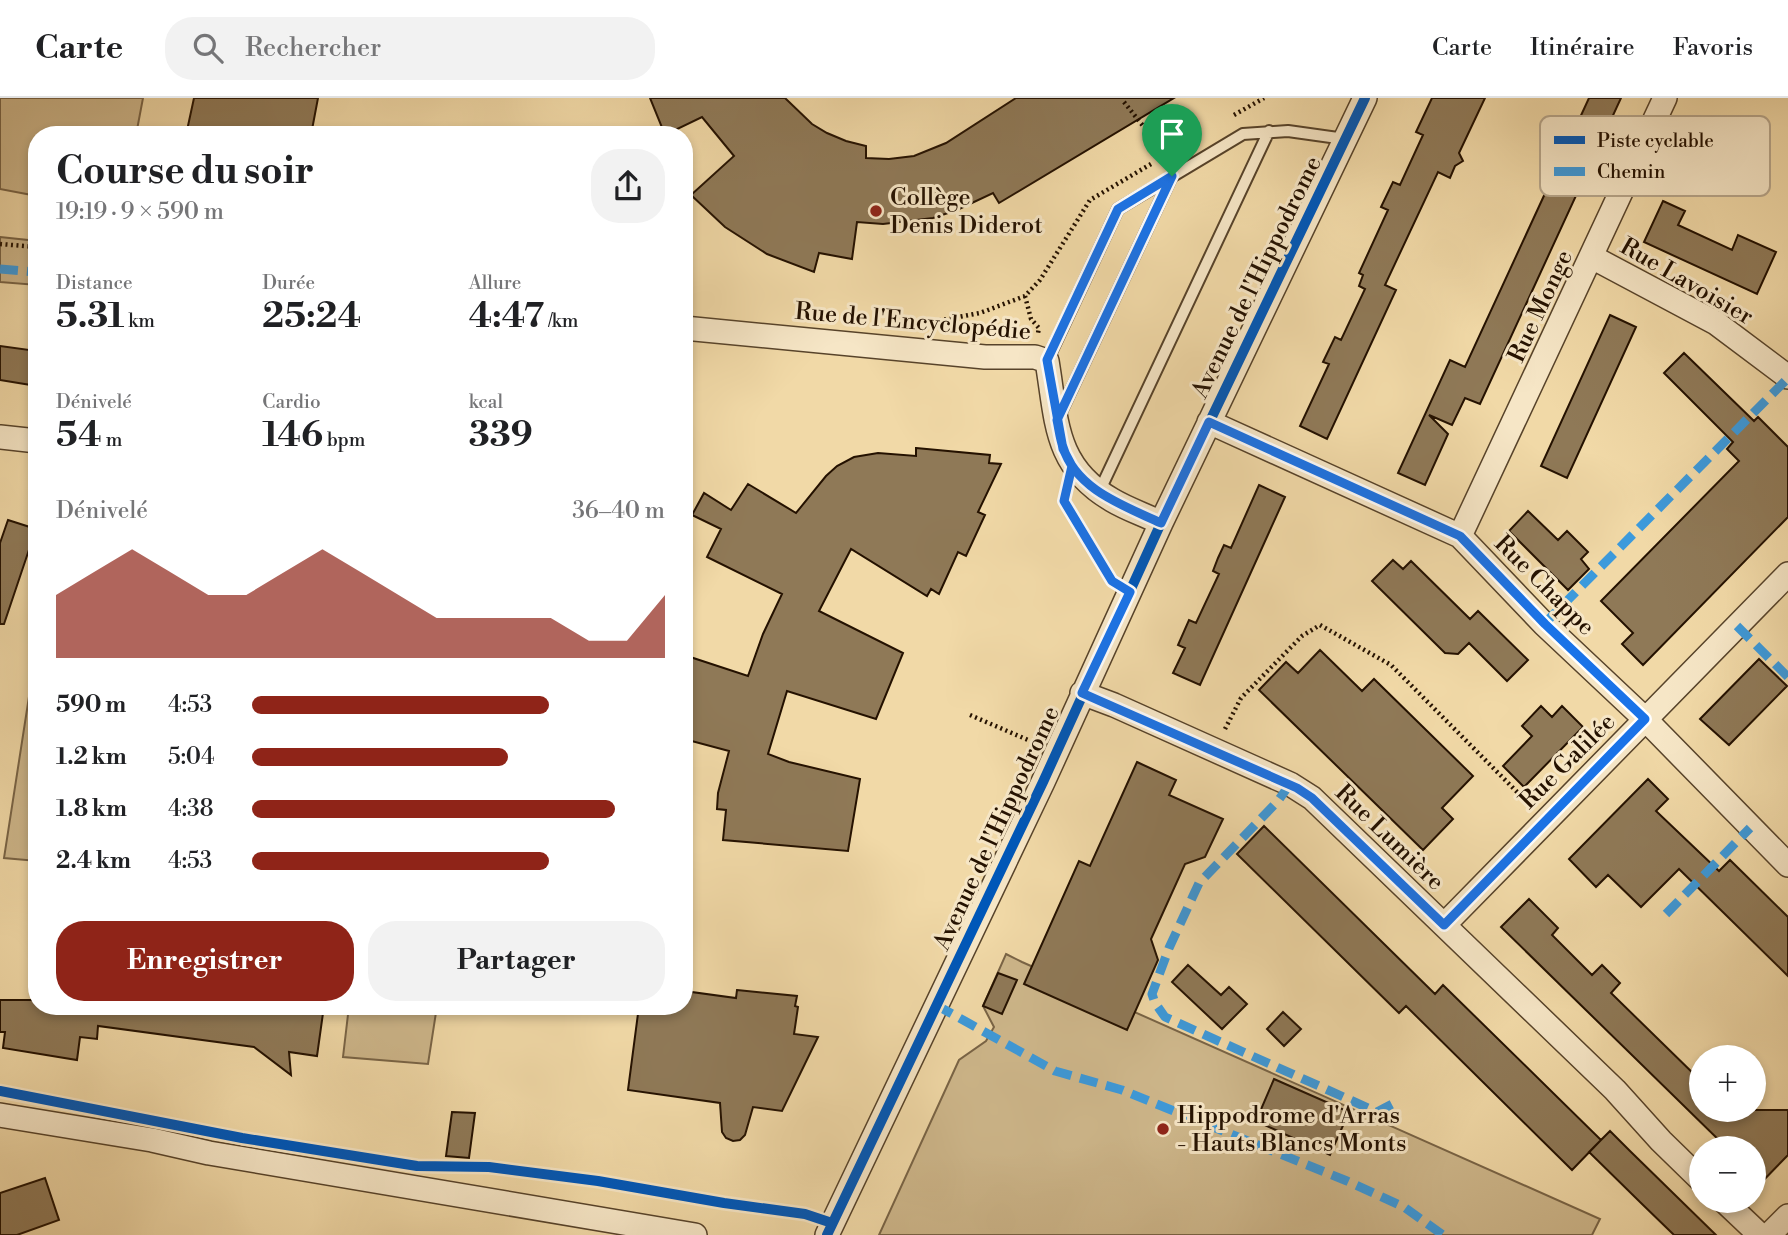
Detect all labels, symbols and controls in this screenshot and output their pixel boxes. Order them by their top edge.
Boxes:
search box [165,17,655,80]
text: Carte [35,28,123,69]
icon: search [189,29,227,67]
text: Rechercher [245,32,381,64]
text: Carte [1432,33,1492,63]
text: Itinéraire [1530,33,1635,63]
text: Favoris [1673,33,1753,63]
pin [1142,104,1202,176]
icon: arrive [1153,115,1191,153]
legend [1540,116,1770,196]
text: Piste cyclable [1597,129,1714,153]
text: Course du soir [56,148,314,195]
button: share [591,149,665,223]
street label: Avenue de l'Hippodrome [1185,151,1329,404]
text: Chemin [1597,160,1665,184]
place label: Collège Denis Diderot [890,183,1043,241]
text: 19:19 · 9 × 590 m [56,198,224,226]
marker: Collège Denis Diderot [868,203,884,219]
street label: Rue Lavoisier [1615,232,1758,332]
street label: Rue Monge [1502,245,1580,367]
text: Distance [56,271,133,295]
text: Durée [262,271,315,295]
text: Allure [469,271,521,295]
text: 5.31 [56,295,124,338]
text: 25:24 [262,295,361,338]
text: 4:47 [469,295,544,338]
street label: Rue de l'Encyclopédie [794,297,1032,347]
text: km [124,309,155,333]
text: /km [544,309,578,333]
text: Dénivelé [56,390,132,414]
text: Cardio [262,390,321,414]
text: kcal [469,390,503,414]
text: 54 [56,414,102,457]
text: 146 [262,414,323,457]
text: 339 [469,414,533,457]
text: m [102,428,122,452]
text: bpm [323,428,365,452]
text: Dénivelé [56,497,148,525]
text: 36–40 m [572,497,665,525]
street label: Rue Chappe [1488,529,1601,642]
text: 590 m [56,691,126,719]
text: 4:53 [168,691,212,719]
street label: Avenue de l'Hippodrome [927,702,1067,956]
street label: Rue Galilée [1513,707,1622,816]
text: 1.2 km [56,743,127,771]
text: 5:04 [168,743,215,771]
street label: Rue Lumière [1328,778,1450,897]
text: 1.8 km [56,795,127,823]
text: 4:38 [168,795,214,823]
text: 2.4 km [56,847,131,875]
text: 4:53 [168,847,212,875]
button: Enregistrer [56,921,354,1001]
button: Partager [368,921,665,1001]
map controls [1689,1045,1766,1213]
button: + [1689,1045,1766,1122]
place label: Hippodrome d'Arras - Hauts Blancs Monts [1177,1101,1406,1159]
marker: Hippodrome d'Arras - Hauts Blancs Monts [1155,1121,1171,1137]
button: − [1689,1136,1766,1213]

